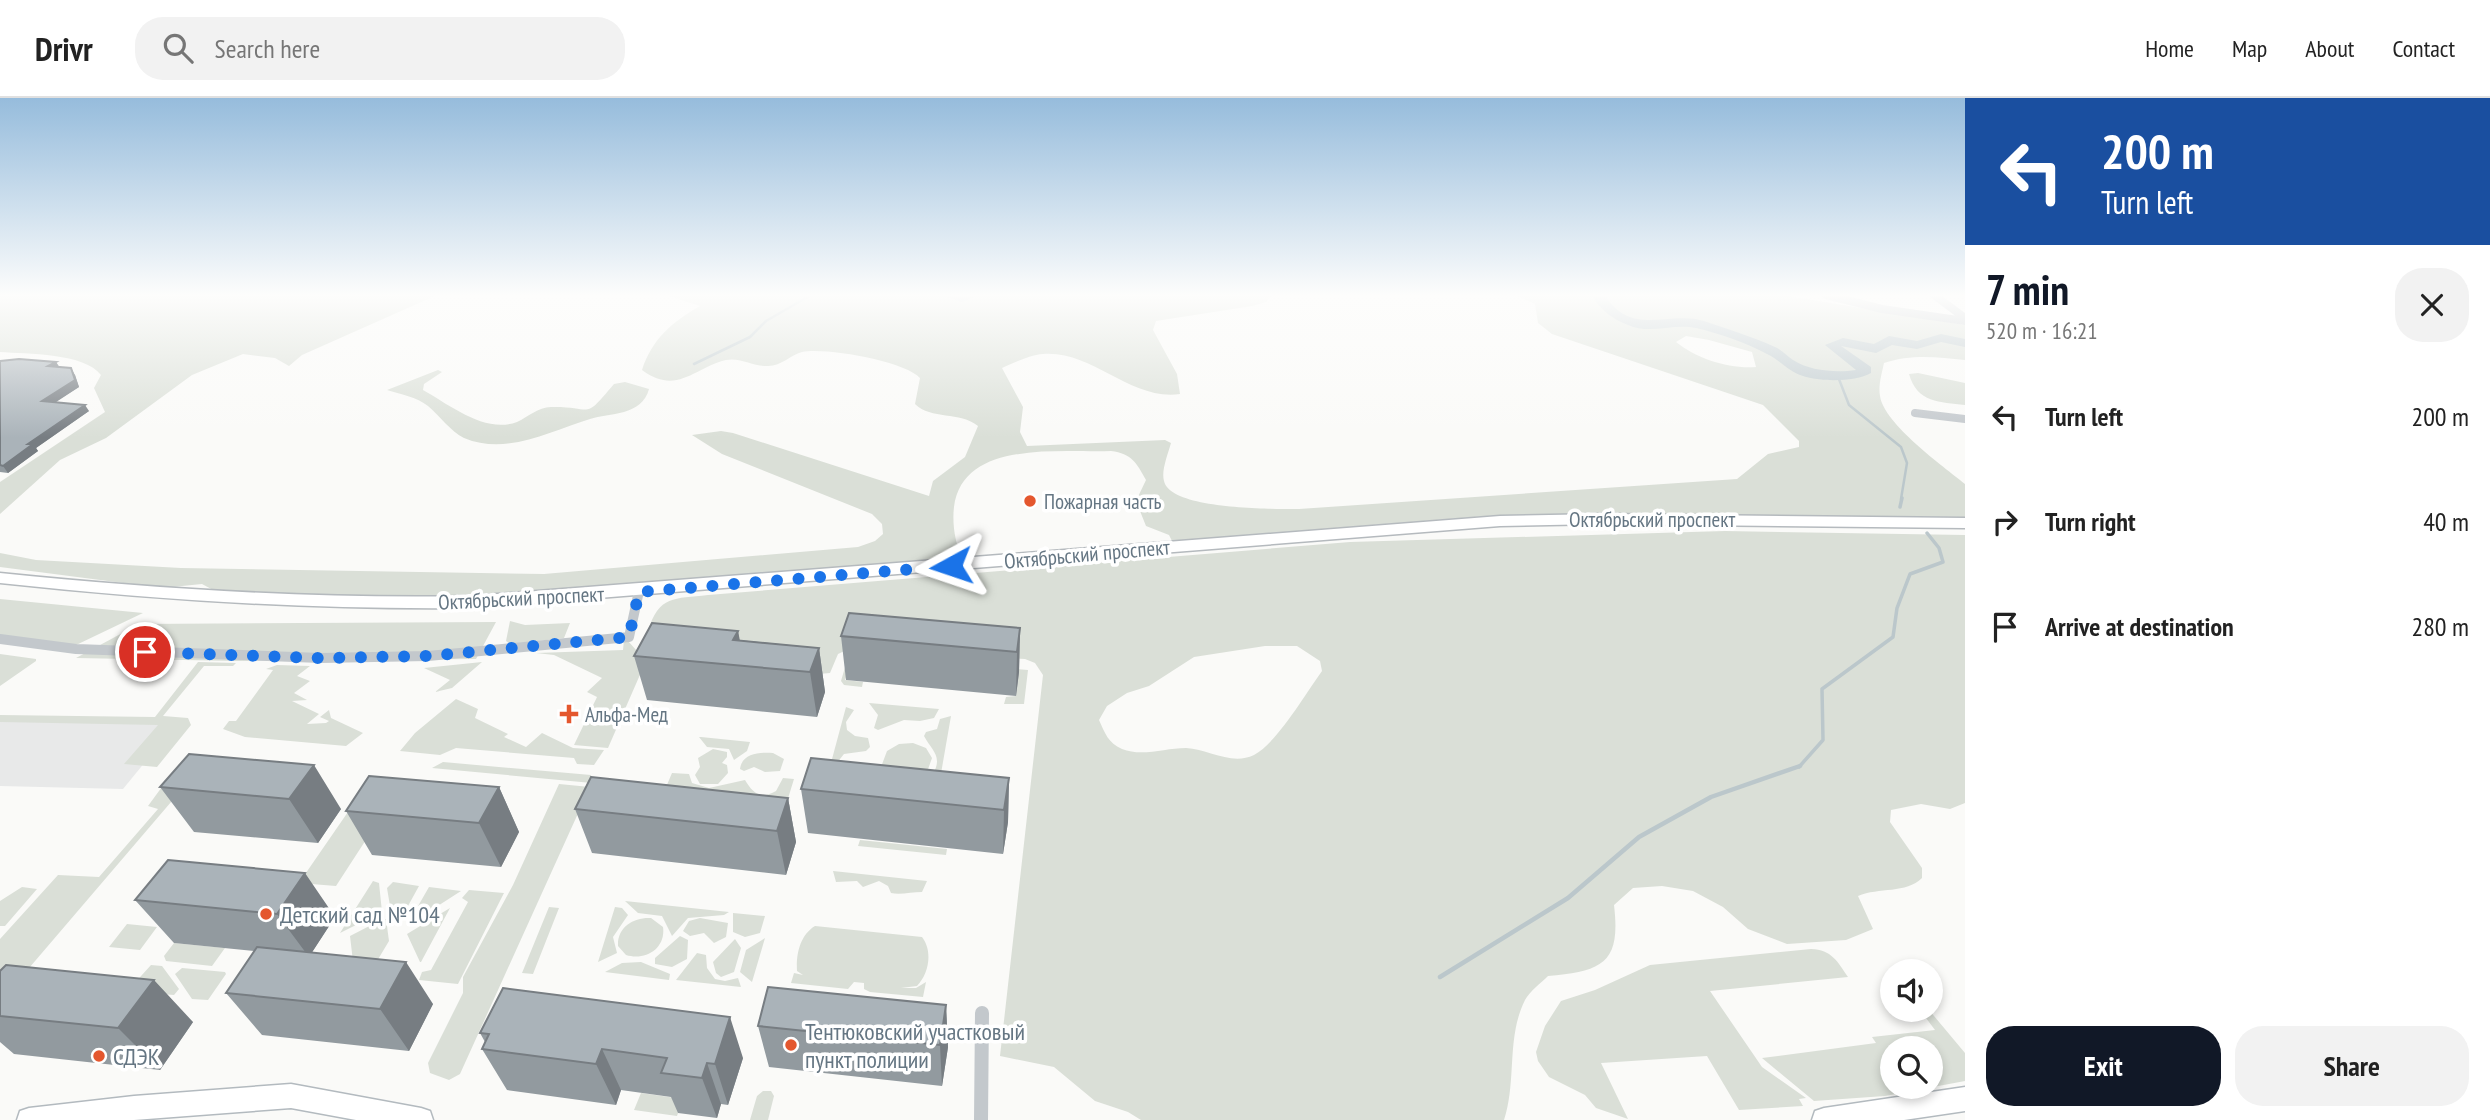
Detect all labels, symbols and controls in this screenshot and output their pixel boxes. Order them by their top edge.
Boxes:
search box [135,17,625,80]
text: Drivr [35,27,93,70]
icon: search [159,29,197,67]
text: Search here [215,32,320,65]
text: Home [2145,33,2194,64]
text: Map [2232,33,2267,64]
text: About [2305,33,2354,64]
text: Contact [2392,33,2455,64]
text: 200 m [2101,119,2214,183]
icon: left [1986,126,2077,217]
text: Turn left [2101,181,2193,223]
text: 7 min [1986,262,2069,317]
button: close [2395,268,2469,342]
text: 520 m · 16:21 [1986,316,2098,345]
icon: left [1986,398,2024,436]
text: Turn left [2045,400,2123,433]
text: 200 m [2411,400,2469,433]
place label: Пожарная часть [1044,488,1162,515]
marker: Пожарная часть [1022,493,1038,509]
icon: right [1986,503,2024,541]
text: Turn right [2045,505,2136,538]
text: 40 m [2423,505,2469,538]
street label: Октябрьский проспект [1569,506,1735,533]
position arrow [914,529,988,603]
street label: Октябрьский проспект [1003,533,1171,575]
street label: Октябрьский проспект [437,580,605,616]
icon: arrive [1986,608,2024,646]
text: Arrive at destination [2045,610,2234,643]
text: 280 m [2411,610,2469,643]
pin [115,622,175,682]
icon: arrive [126,633,164,671]
place label: Альфа-Мед [585,701,668,728]
marker: Альфа-Мед [559,704,579,724]
place label: Детский сад №104 [280,899,440,930]
marker: Детский сад №104 [258,906,274,922]
map controls [1880,959,1943,1099]
button: sound [1880,959,1943,1022]
place label: Тентюковский участковый пункт полиции [805,1016,1025,1075]
button: Exit [1986,1026,2221,1106]
button: Share [2235,1026,2469,1106]
button: search [1880,1036,1943,1099]
marker: Тентюковский участковый пункт полиции [783,1037,799,1053]
place label: СДЭК [113,1041,160,1072]
marker: СДЭК [91,1048,107,1064]

